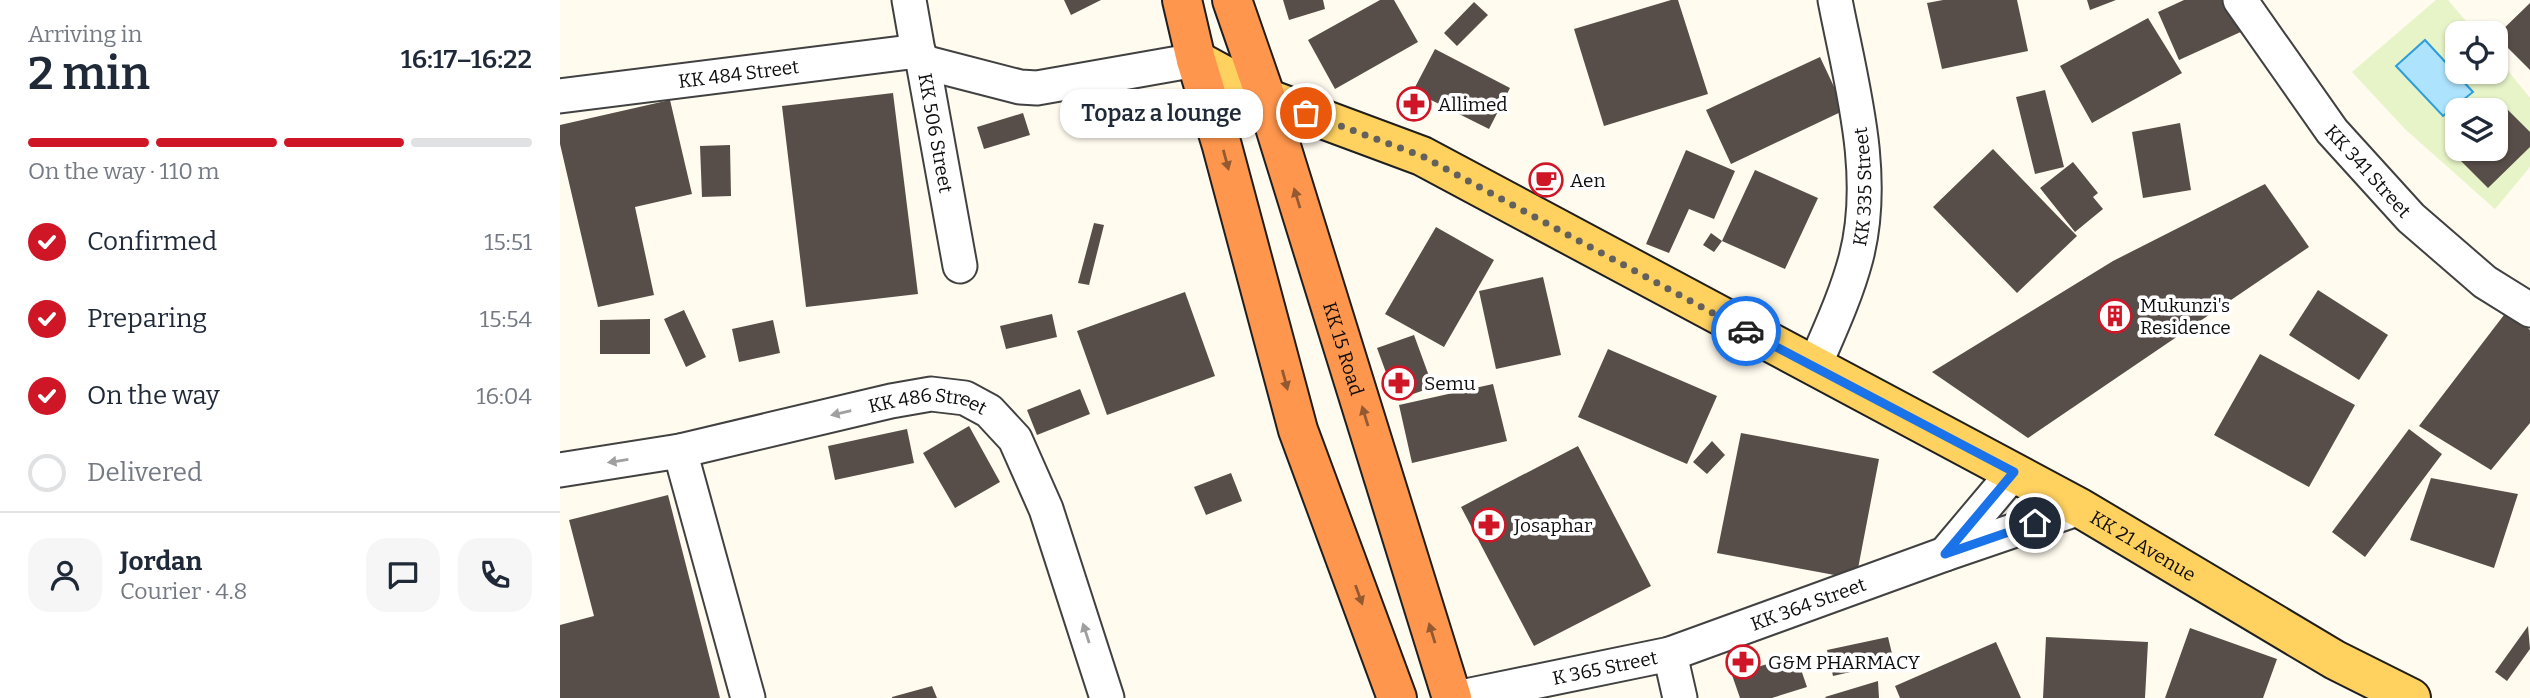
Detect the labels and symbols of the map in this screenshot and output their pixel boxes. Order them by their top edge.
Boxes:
street label: KK 484 Street [677,55,800,93]
street label: KK 506 Street [914,71,958,195]
pin [1276,83,1336,143]
pharmacy icon: Allimed [1395,85,1433,123]
callout: Topaz a lounge [1061,88,1264,138]
place label: Allimed [1438,93,1508,116]
street label: KK 341 Street [2320,120,2416,222]
street label: KK 335 Street [1848,126,1876,248]
one-way arrow [1221,150,1231,171]
cafe icon: Aen [1527,161,1565,199]
place label: Aen [1570,169,1606,192]
one-way arrow [1292,188,1302,209]
place label: Mukunzi's Residence [2140,294,2231,339]
courier [1711,296,1781,366]
building icon: Mukunzi's Residence [2096,297,2134,335]
street label: KK 15 Road [1318,299,1369,398]
pharmacy icon: Semu [1380,364,1418,402]
one-way arrow [1280,369,1291,391]
place label: Semu [1424,372,1476,395]
street label: KK 486 Street [866,383,991,419]
one-way arrow [1359,405,1369,426]
one-way arrow [829,408,851,419]
one-way arrow [607,456,629,467]
pin [2005,493,2065,553]
street label: KK 21 Avenue [2086,505,2200,586]
pharmacy icon: Josaphar [1470,506,1508,544]
place label: Josaphar [1513,514,1593,537]
street label: KK 364 Street [1747,572,1869,635]
one-way arrow [1354,585,1365,606]
one-way arrow [1080,622,1091,643]
one-way arrow [1426,622,1437,643]
pharmacy icon: G&M PHARMACY [1724,643,1762,681]
street label: K 365 Street [1550,645,1660,689]
place label: G&M PHARMACY [1768,651,1921,674]

